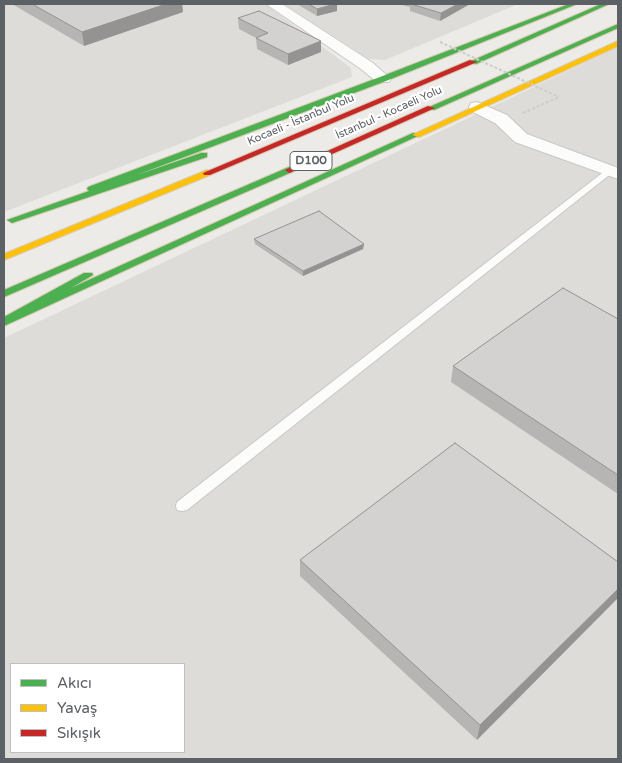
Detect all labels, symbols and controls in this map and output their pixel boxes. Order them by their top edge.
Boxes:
street label: İstanbul - Kocaeli Yolu [334,84,444,142]
street label: Kocaeli - İstanbul Yolu [246,91,356,149]
road number: D100 [290,152,332,170]
legend [10,663,185,753]
text: Akıcı [57,674,92,692]
text: Yavaş [57,699,97,717]
text: Sıkışık [57,724,101,742]

